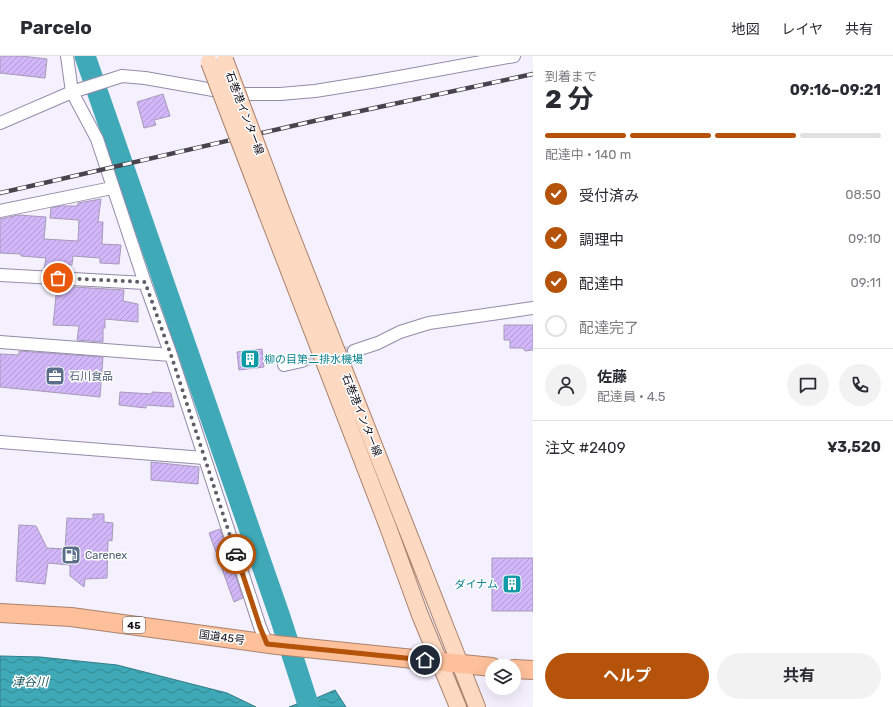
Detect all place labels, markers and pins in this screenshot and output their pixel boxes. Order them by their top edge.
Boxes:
pin [41,261,75,295]
building icon: 柳の目第二排水機場 [239,348,261,370]
place label: 柳の目第二排水機場 [264,353,363,366]
office icon: 石川食品 [44,365,66,387]
place label: 石川食品 [69,370,113,383]
fuel station icon: Carenex [60,544,82,566]
place label: Carenex [85,549,127,562]
building icon: ダイナム [501,573,523,595]
place label: ダイナム [455,578,498,591]
pin [408,643,442,677]

